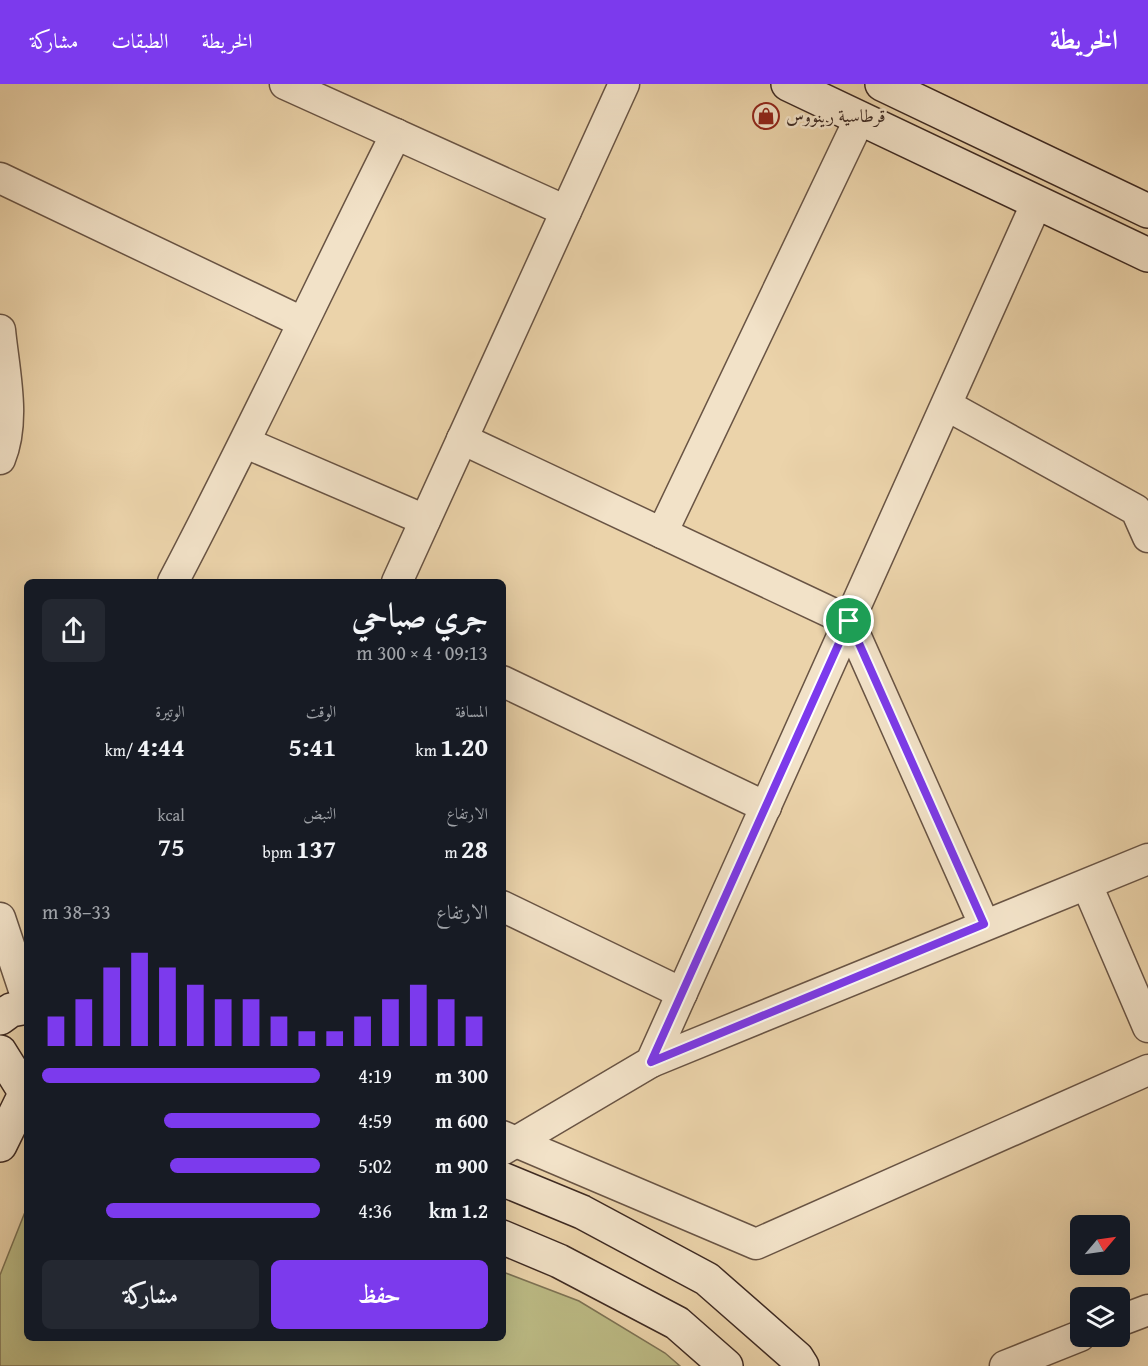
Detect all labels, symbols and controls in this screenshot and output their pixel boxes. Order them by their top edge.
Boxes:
text: الخريطة [1050,18,1118,59]
text: مشاركة [30,25,78,56]
text: الطبقات [111,25,168,56]
text: الخريطة [201,25,253,56]
shop icon: قرطاسية رينووس [751,101,781,131]
place label: قرطاسية رينووس [786,102,886,129]
text: جري صباحي [352,591,488,639]
pin [823,595,874,646]
button: share [42,599,105,662]
icon: arrive [832,604,865,637]
text: 09:13 · 4 × 300 m [356,638,488,667]
text: الوتيرة [155,699,185,723]
text: الوقت [306,699,336,723]
text: المسافة [455,699,488,723]
text: 4:44 [137,727,185,766]
text: 5:41 [289,727,336,766]
text: 1.20 [440,727,488,766]
text: /km [105,738,137,762]
text: km [416,738,440,762]
text: النبض [303,801,336,825]
text: الارتفاع [446,801,488,825]
text: kcal [157,803,185,827]
text: 75 [158,827,185,866]
text: 137 [296,829,336,868]
text: 28 [461,829,488,868]
text: bpm [262,840,296,864]
text: m [444,840,461,864]
text: 33–38 m [42,897,111,926]
text: الارتفاع [436,897,488,926]
text: 4:19 [358,1061,392,1090]
text: 300 m [435,1061,488,1090]
text: 4:59 [358,1106,392,1135]
text: 600 m [435,1106,488,1135]
text: 5:02 [358,1151,392,1180]
text: 900 m [435,1151,488,1180]
text: 4:36 [358,1196,392,1225]
text: 1.2 km [429,1196,488,1225]
north arrow [1070,1215,1130,1275]
map controls [1070,1215,1130,1347]
button: مشاركة [42,1260,259,1329]
button: حفظ [271,1260,488,1329]
button: layers [1070,1287,1130,1347]

